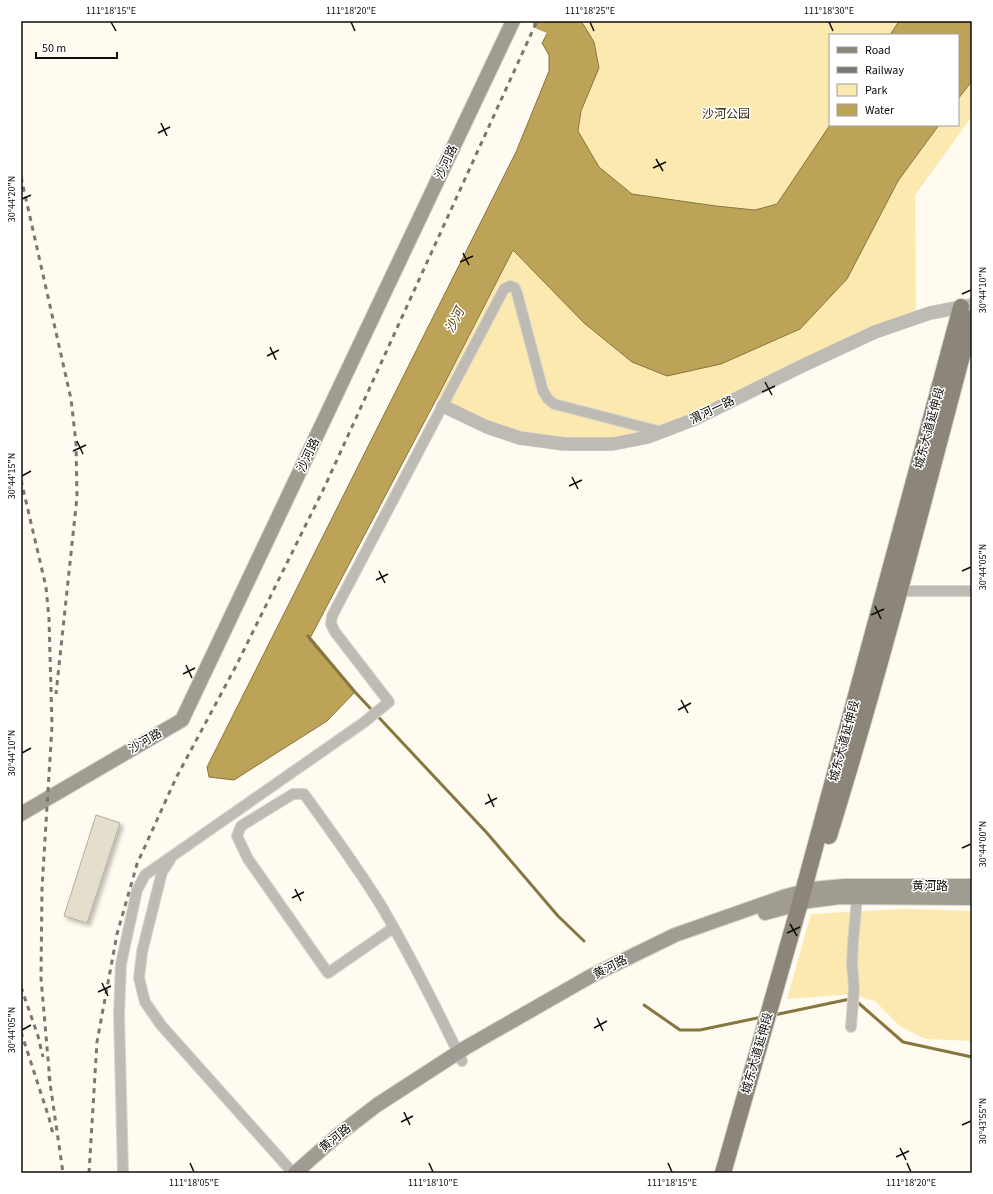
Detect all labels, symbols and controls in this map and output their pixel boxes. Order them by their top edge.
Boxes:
text: 111°18'15"E [86,4,136,18]
text: 111°18'20"E [326,4,376,18]
text: 111°18'25"E [565,4,615,18]
text: 111°18'30"E [804,4,854,18]
scale bar [36,34,117,60]
legend [829,34,959,126]
text: 50 m [42,40,66,57]
text: Road [865,42,891,59]
text: Railway [865,62,904,79]
text: Park [865,82,887,99]
text: Water [865,102,895,119]
park label: 沙河公园 [702,106,750,123]
street label: 沙河路 [431,142,462,182]
text: 30°44'20"N [5,176,19,222]
text: 30°44'10"N [976,267,990,313]
water label: 沙河 [441,302,470,336]
street label: 城东大道延伸段 [910,385,949,471]
street label: 渭河一路 [687,392,738,429]
street label: 沙河路 [293,435,324,475]
text: 30°44'15"N [5,453,19,499]
text: 30°44'05"N [976,544,990,590]
street label: 城东大道延伸段 [825,698,864,784]
street label: 沙河路 [125,725,165,758]
text: 30°44'10"N [5,730,19,776]
text: 30°44'00"N [976,821,990,867]
street label: 黄河路 [912,878,948,895]
street label: 黄河路 [590,952,630,983]
text: 30°44'05"N [5,1007,19,1053]
street label: 城东大道延伸段 [738,1010,777,1096]
text: 30°43'55"N [976,1098,990,1144]
street label: 黄河路 [316,1120,355,1156]
text: 111°18'05"E [169,1176,219,1190]
text: 111°18'10"E [408,1176,458,1190]
text: 111°18'15"E [647,1176,697,1190]
text: 111°18'20"E [886,1176,936,1190]

